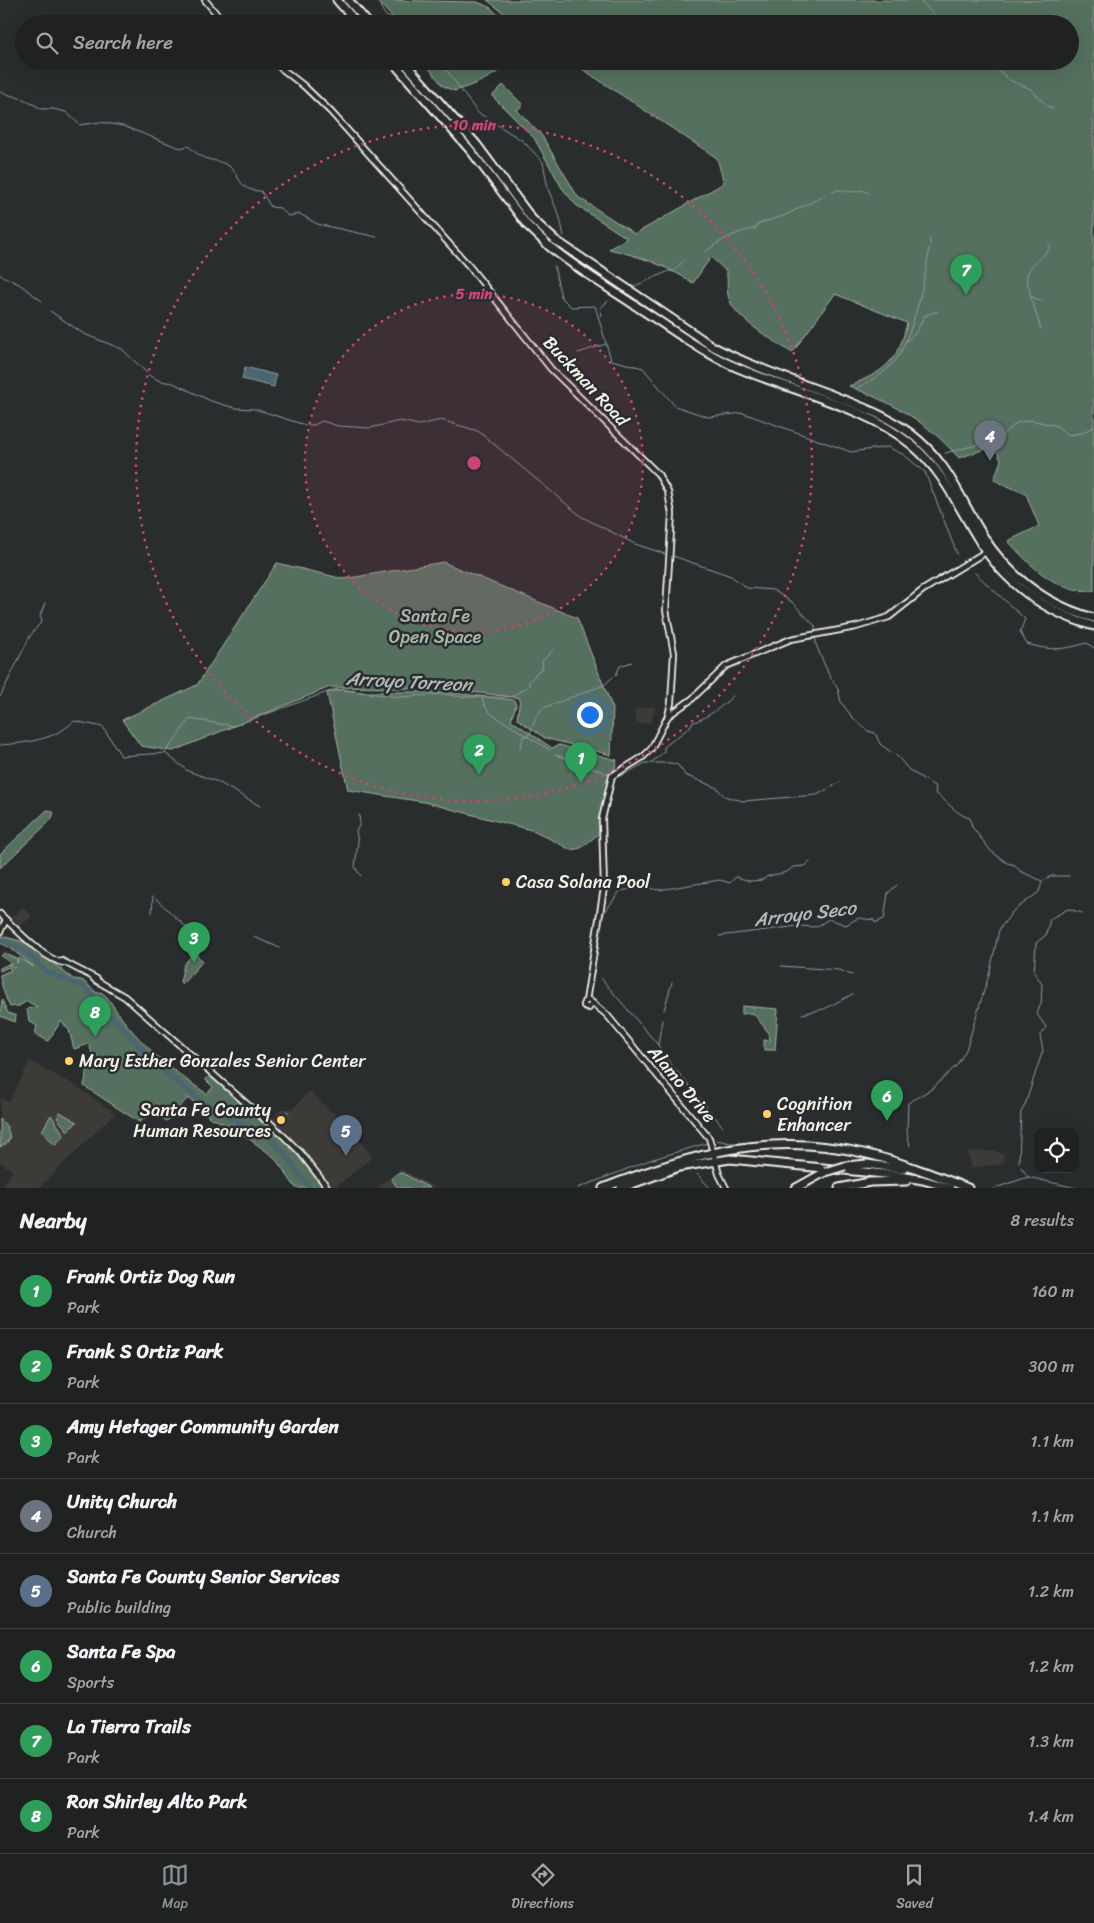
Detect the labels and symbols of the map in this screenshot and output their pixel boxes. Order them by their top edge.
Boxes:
text: 10 min [452,112,497,138]
pin: 7 [950,254,982,295]
text: 5 min [456,281,493,307]
street label: Buckman Road [535,328,638,435]
pin: 4 [974,420,1006,461]
centre of rings [465,454,483,472]
park label: Santa Fe Open Space [389,600,481,653]
water label: Arroyo Torreon [344,662,475,701]
your location [577,702,603,728]
pin: 2 [463,734,495,775]
pin: 1 [565,742,597,783]
place label: Casa Solana Pool [516,866,651,898]
marker: Casa Solana Pool [500,876,512,888]
water label: Arroyo Seco [751,891,860,936]
pin: 3 [178,922,210,963]
pin: 8 [79,996,111,1037]
street label: Alamo Drive [639,1037,725,1130]
place label: Mary Esther Gonzales Senior Center [79,1045,367,1077]
marker: Mary Esther Gonzales Senior Center [63,1055,75,1067]
pin: 6 [871,1080,903,1121]
place label: Cognition Enhancer [777,1088,853,1141]
place label: Santa Fe County Human Resources [133,1094,272,1147]
marker: Cognition Enhancer [761,1108,773,1120]
marker: Santa Fe County Human Resources [275,1114,287,1126]
pin: 5 [330,1115,362,1156]

